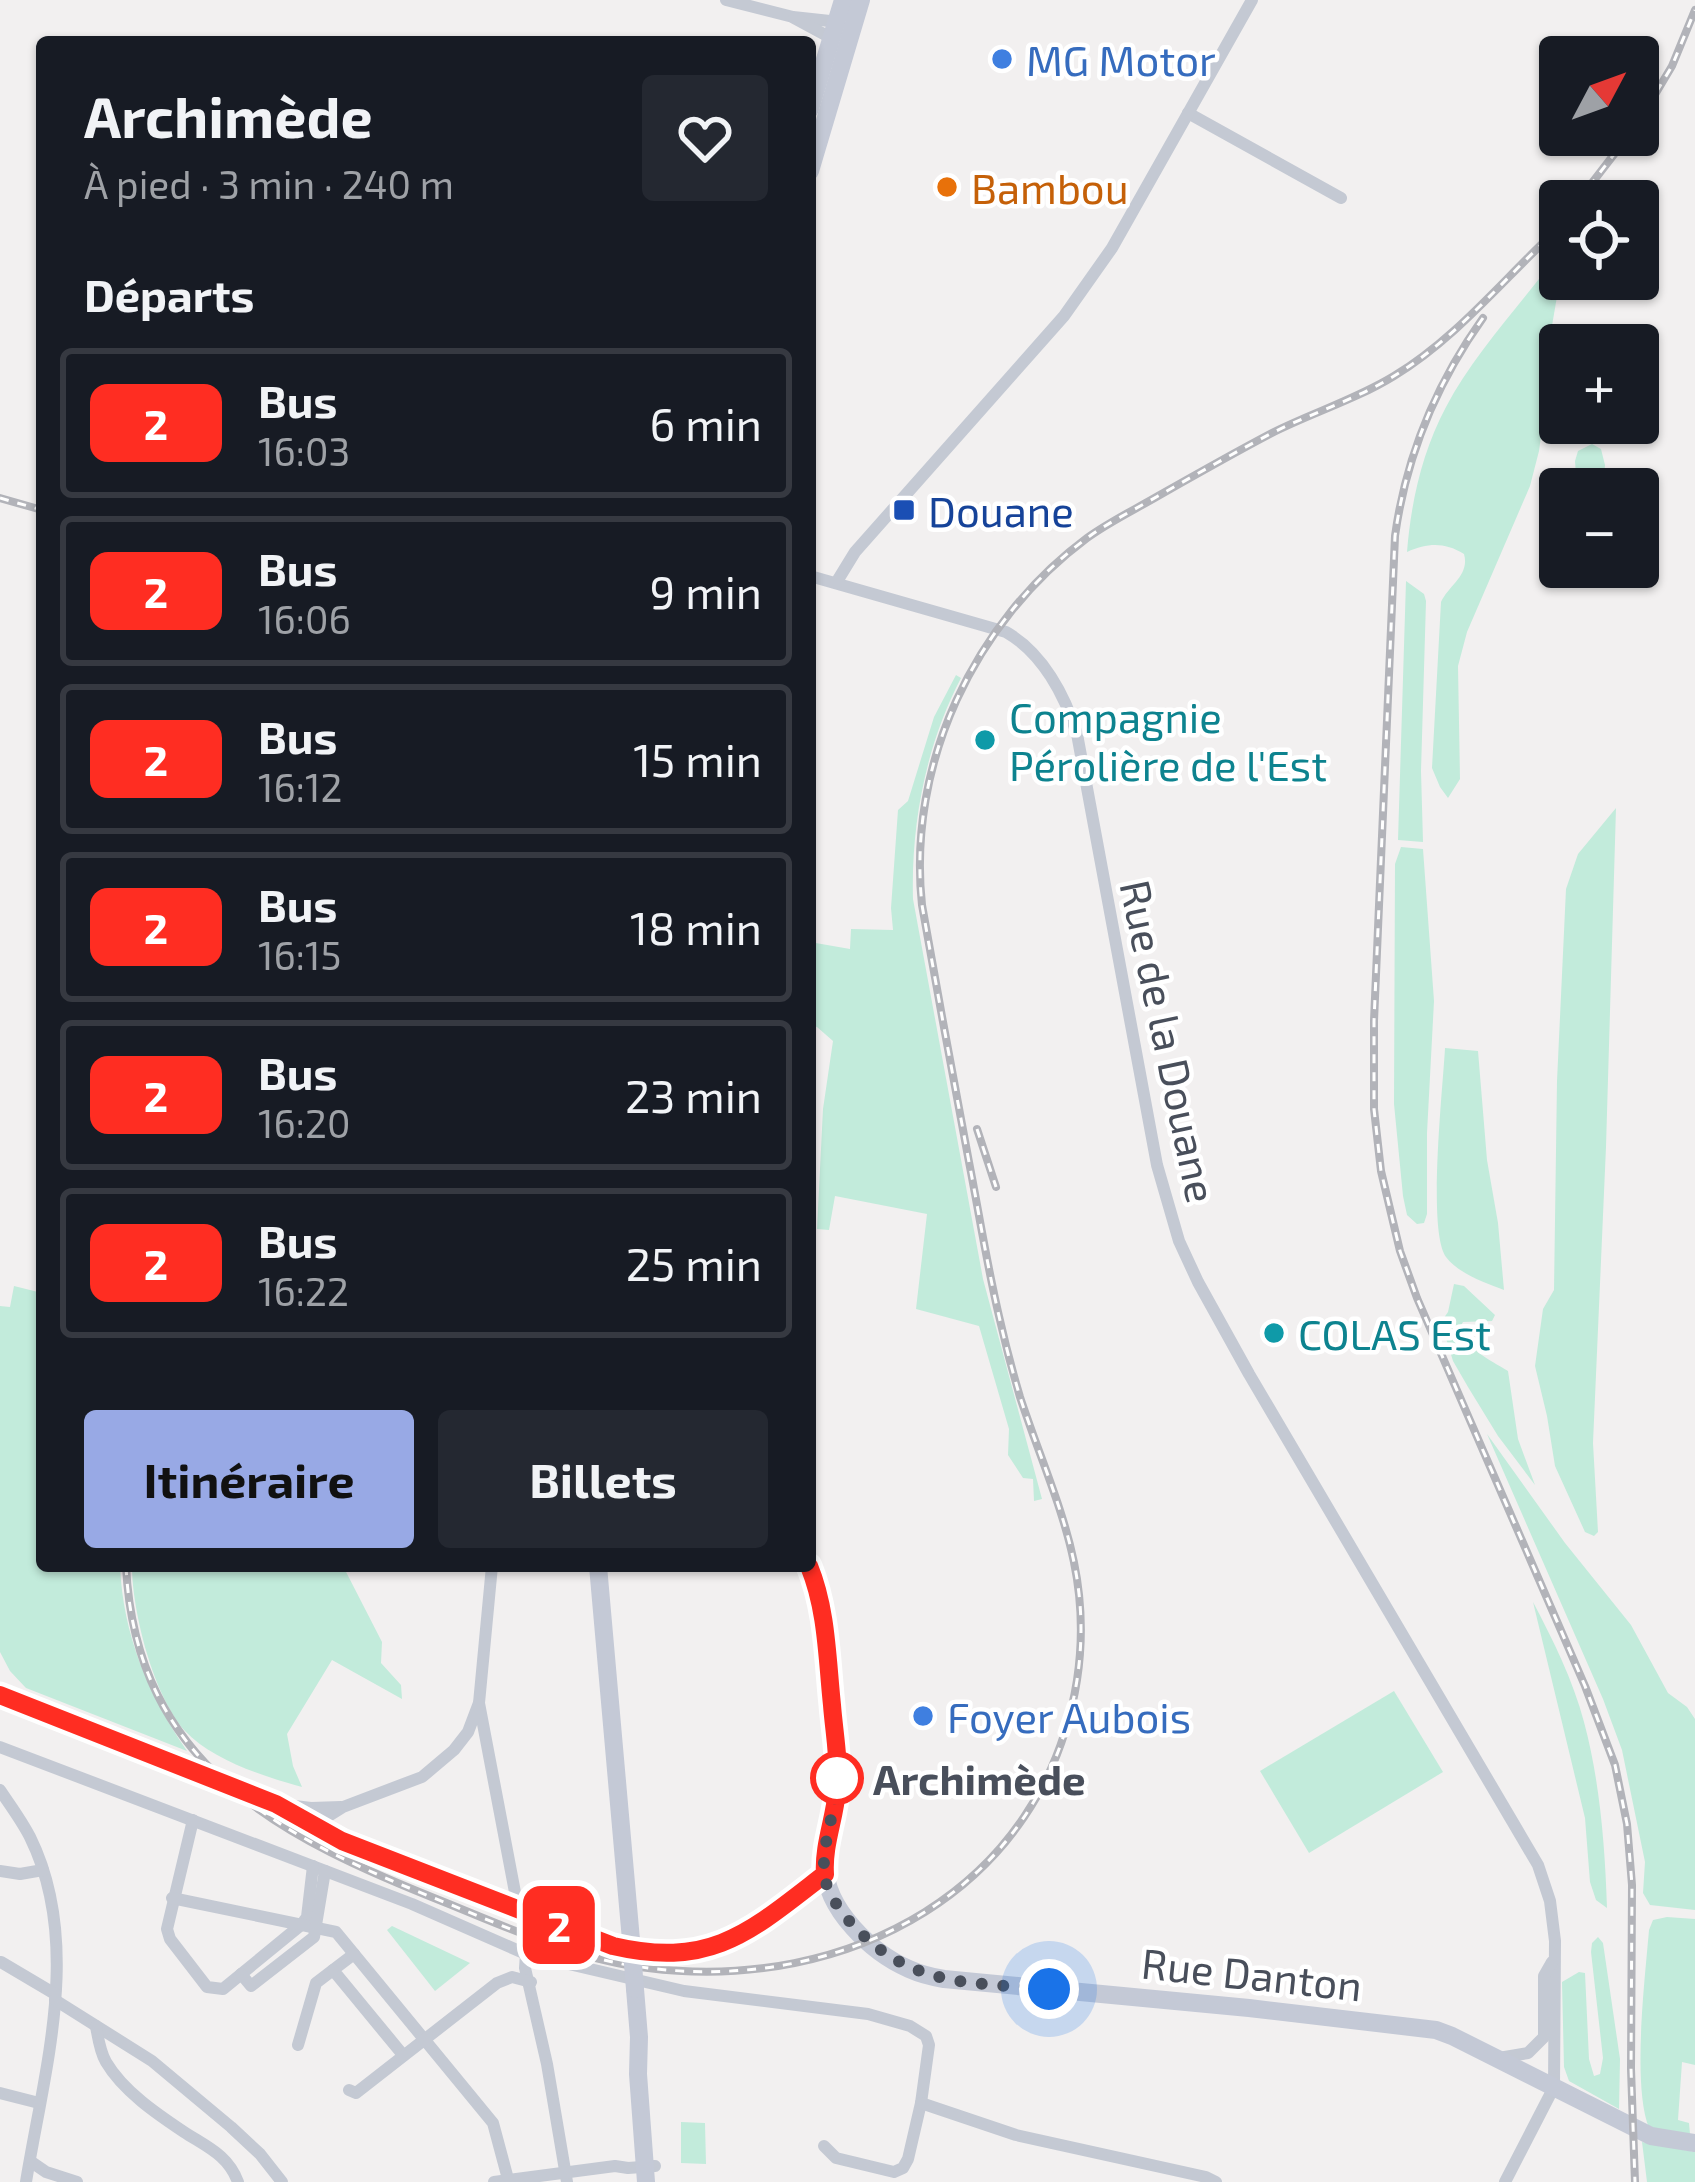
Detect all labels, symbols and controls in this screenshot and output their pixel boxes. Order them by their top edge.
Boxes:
place label: MG Motor [1026,34,1216,84]
north arrow [1539,36,1659,156]
map controls [1539,36,1659,588]
marker: MG Motor [989,46,1015,72]
button: heart [642,75,768,201]
text: Archimède [84,81,373,149]
text: À pied · 3 min · 240 m [84,160,454,207]
place label: Bambou [971,162,1129,212]
marker: Bambou [934,174,960,200]
button: locate [1539,180,1659,300]
text: Départs [84,267,254,321]
button: + [1539,324,1659,444]
text: Bus [258,373,337,427]
text: 6 min [649,396,762,450]
text: 2 [144,398,168,448]
text: 16:03 [258,427,350,474]
button: − [1539,468,1659,588]
place label: Douane [928,485,1074,535]
marker: Douane [891,497,917,523]
text: Bus [258,541,337,595]
text: 9 min [649,564,762,618]
text: 2 [144,566,168,616]
text: 16:06 [258,595,351,642]
place label: Compagnie Pérolière de l'Est [1009,691,1327,789]
text: Bus [258,709,337,763]
marker: Compagnie Pérolière de l'Est [972,727,998,753]
text: 15 min [633,732,762,786]
text: 2 [144,734,168,784]
text: 16:12 [258,763,342,810]
street label: Rue de la Douane [1111,875,1229,1207]
text: Bus [258,877,337,931]
text: 18 min [630,900,762,954]
text: 2 [144,902,168,952]
text: 16:15 [258,931,341,978]
text: Bus [258,1045,337,1099]
text: 23 min [625,1068,762,1122]
text: 2 [144,1070,168,1120]
text: 16:20 [258,1099,350,1146]
text: Bus [258,1213,337,1267]
text: 25 min [626,1236,762,1290]
text: 2 [144,1238,168,1288]
text: 16:22 [258,1267,349,1314]
place label: COLAS Est [1298,1308,1491,1358]
marker: COLAS Est [1261,1320,1287,1346]
button: Itinéraire [84,1410,414,1548]
button: Billets [438,1410,768,1548]
place label: Foyer Aubois [947,1691,1191,1741]
marker: Foyer Aubois [910,1703,936,1729]
marker: Archimède [812,1753,862,1803]
place label: Archimède [873,1753,1086,1803]
line badge: 2 [520,1886,598,1964]
text: 2 [547,1900,571,1950]
street label: Rue Danton [1139,1937,1365,2009]
your location [1019,1959,1079,2019]

